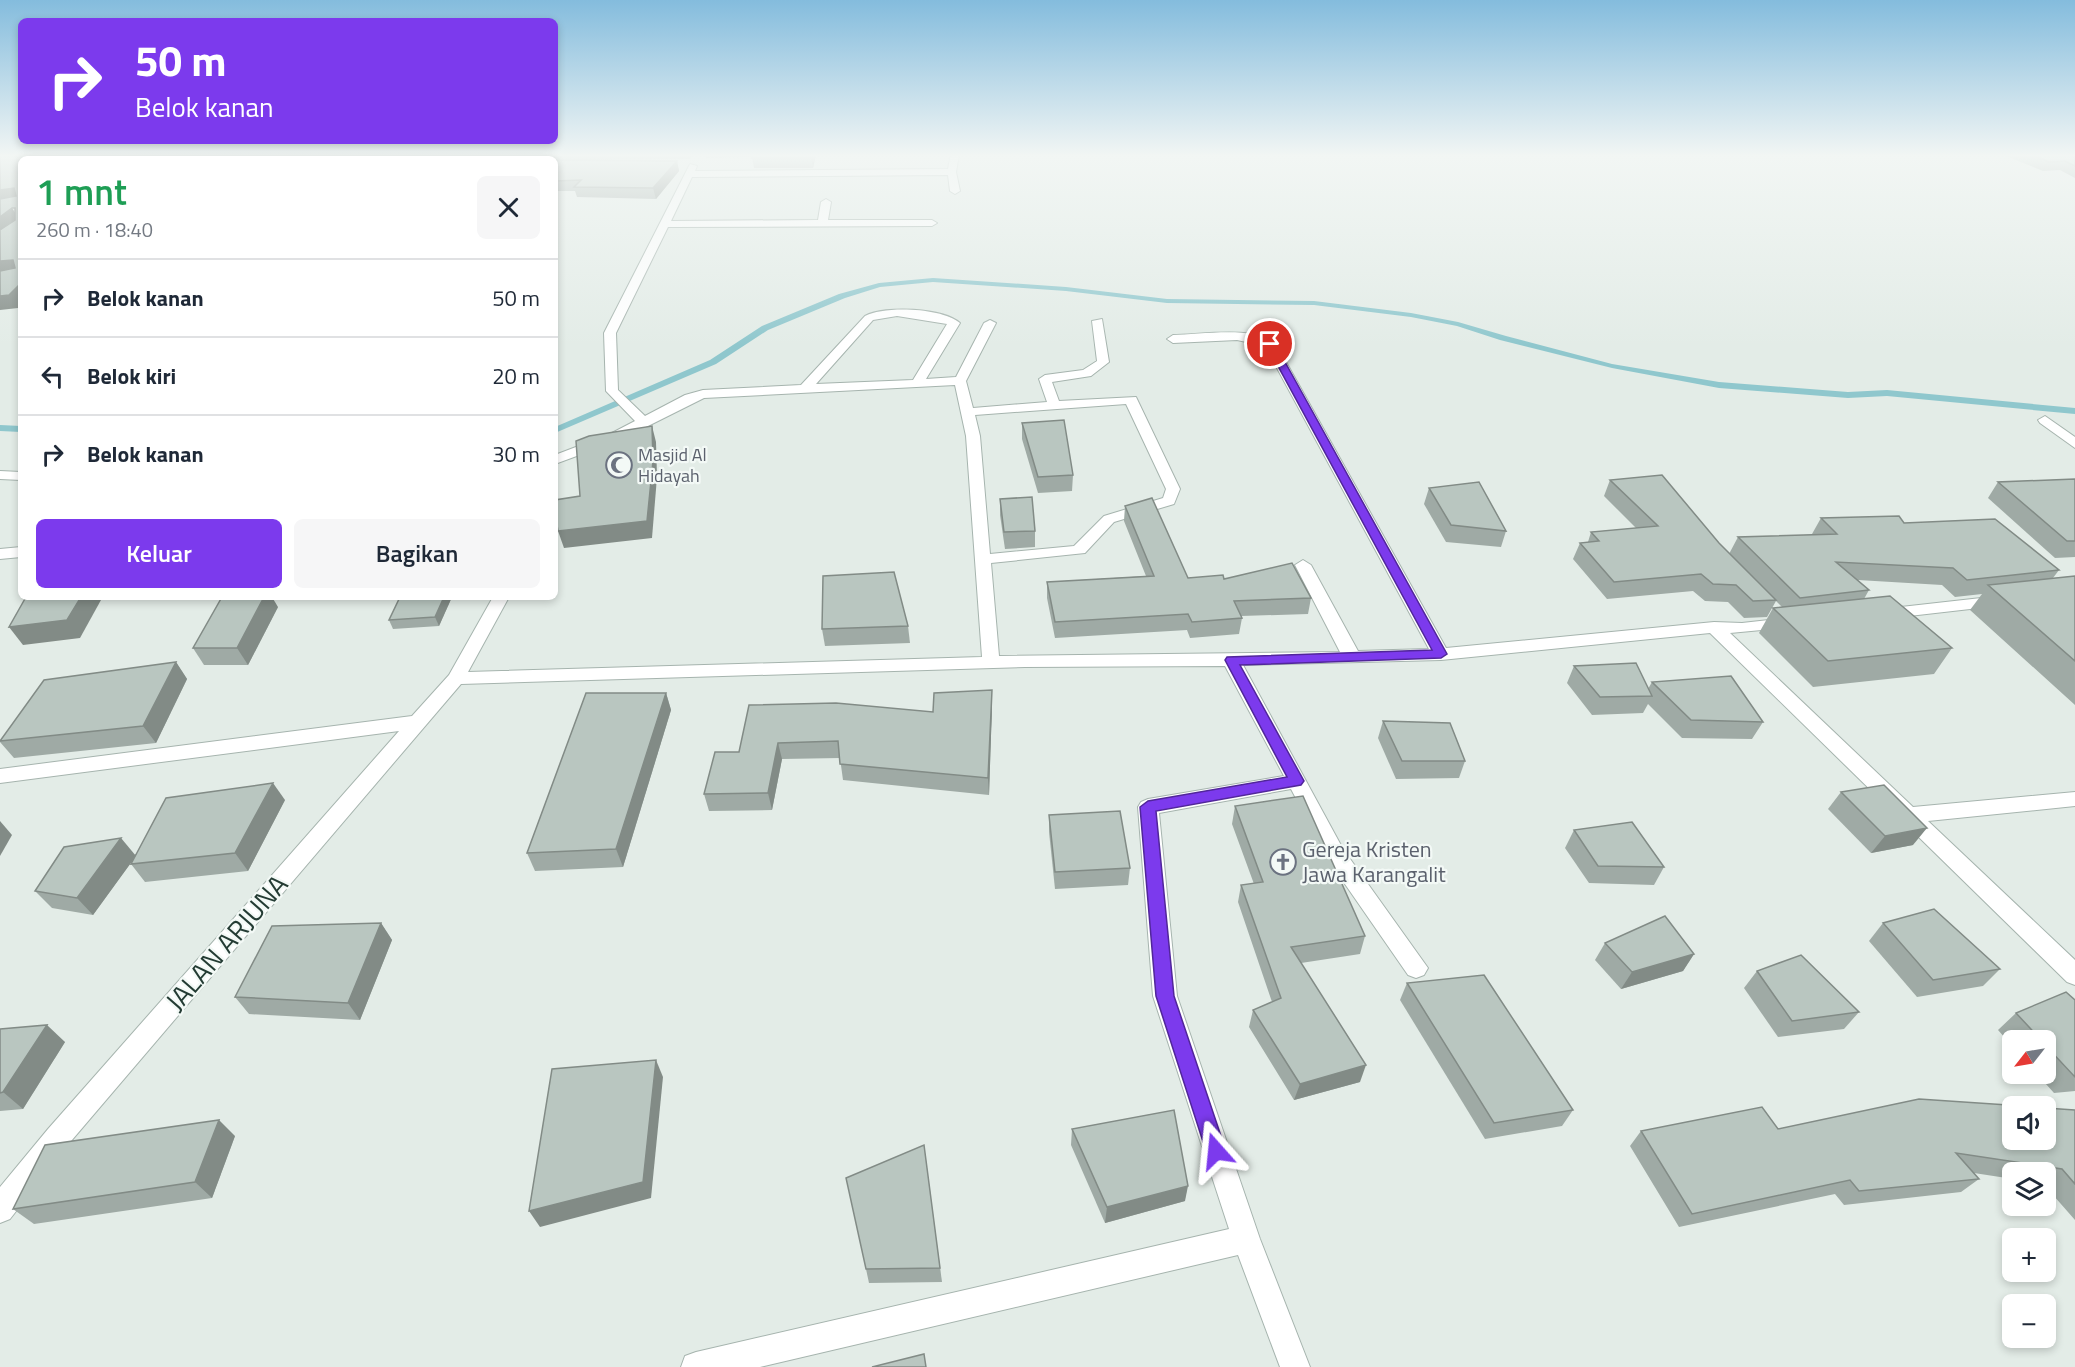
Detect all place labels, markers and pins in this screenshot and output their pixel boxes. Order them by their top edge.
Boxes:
pin [1244,318,1295,369]
place label: Masjid Al Hidayah [638,441,707,489]
mosque icon: Masjid Al Hidayah [604,450,634,480]
place label: Gereja Kristen Jawa Karangalit [1302,832,1446,891]
church icon: Gereja Kristen Jawa Karangalit [1268,847,1298,877]

